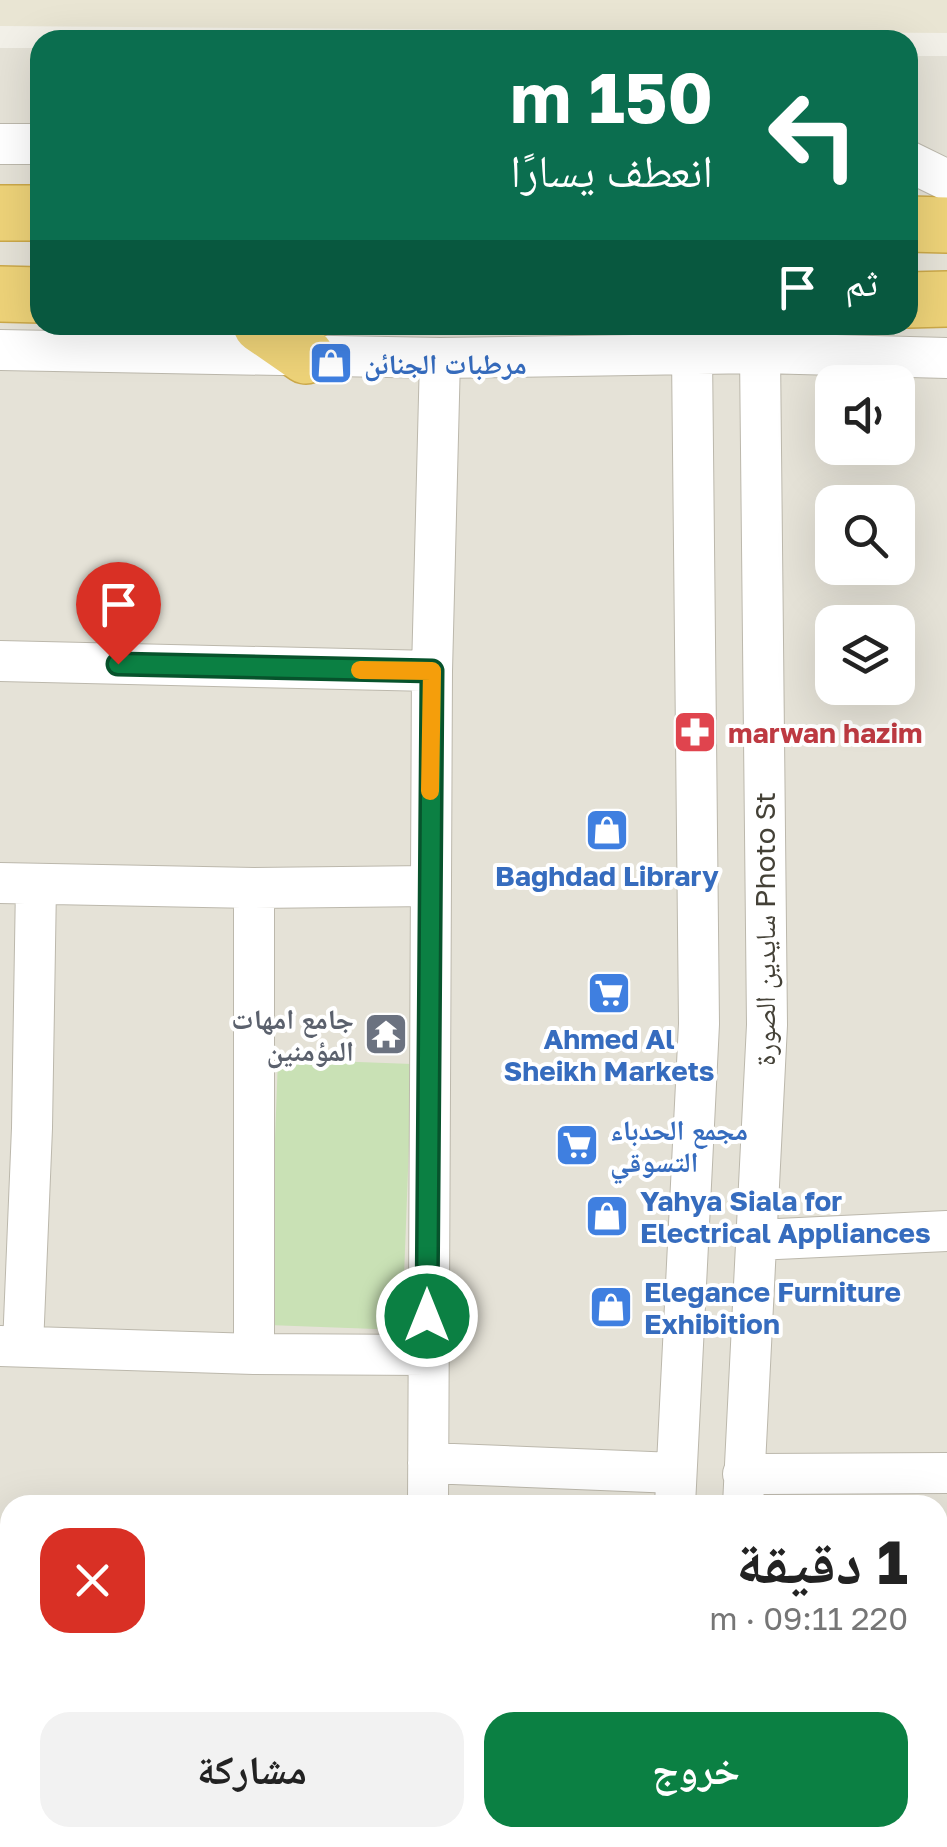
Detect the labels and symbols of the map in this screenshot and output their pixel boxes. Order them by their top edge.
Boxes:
shop icon: مرطبات الجنائن [308,340,354,386]
place label: مرطبات الجنائن [364,347,527,382]
pin [76,562,161,665]
pharmacy icon: marwan hazim [672,709,718,755]
place label: marwan hazim [728,716,923,749]
street label: سايدين الصورة Photo St [748,792,783,1066]
shop icon: Baghdad Library [584,807,630,853]
place label: Baghdad Library [495,859,719,892]
supermarket icon: Ahmed Al Sheikh Markets [586,970,632,1016]
place label: جامع امهات المؤمنين [231,1002,354,1069]
temple icon: جامع امهات المؤمنين [363,1011,409,1057]
place label: Ahmed Al Sheikh Markets [503,1022,715,1087]
place label: مجمع الحدباء التسوقي [610,1113,748,1184]
supermarket icon: مجمع الحدباء التسوقي [554,1122,600,1168]
place label: Yahya Siala for Electrical Appliances [640,1184,931,1249]
shop icon: Yahya Siala for Electrical Appliances [584,1193,630,1239]
position arrow [375,1264,479,1368]
place label: Elegance Furniture Exhibition [644,1275,901,1340]
shop icon: Elegance Furniture Exhibition [588,1284,634,1330]

